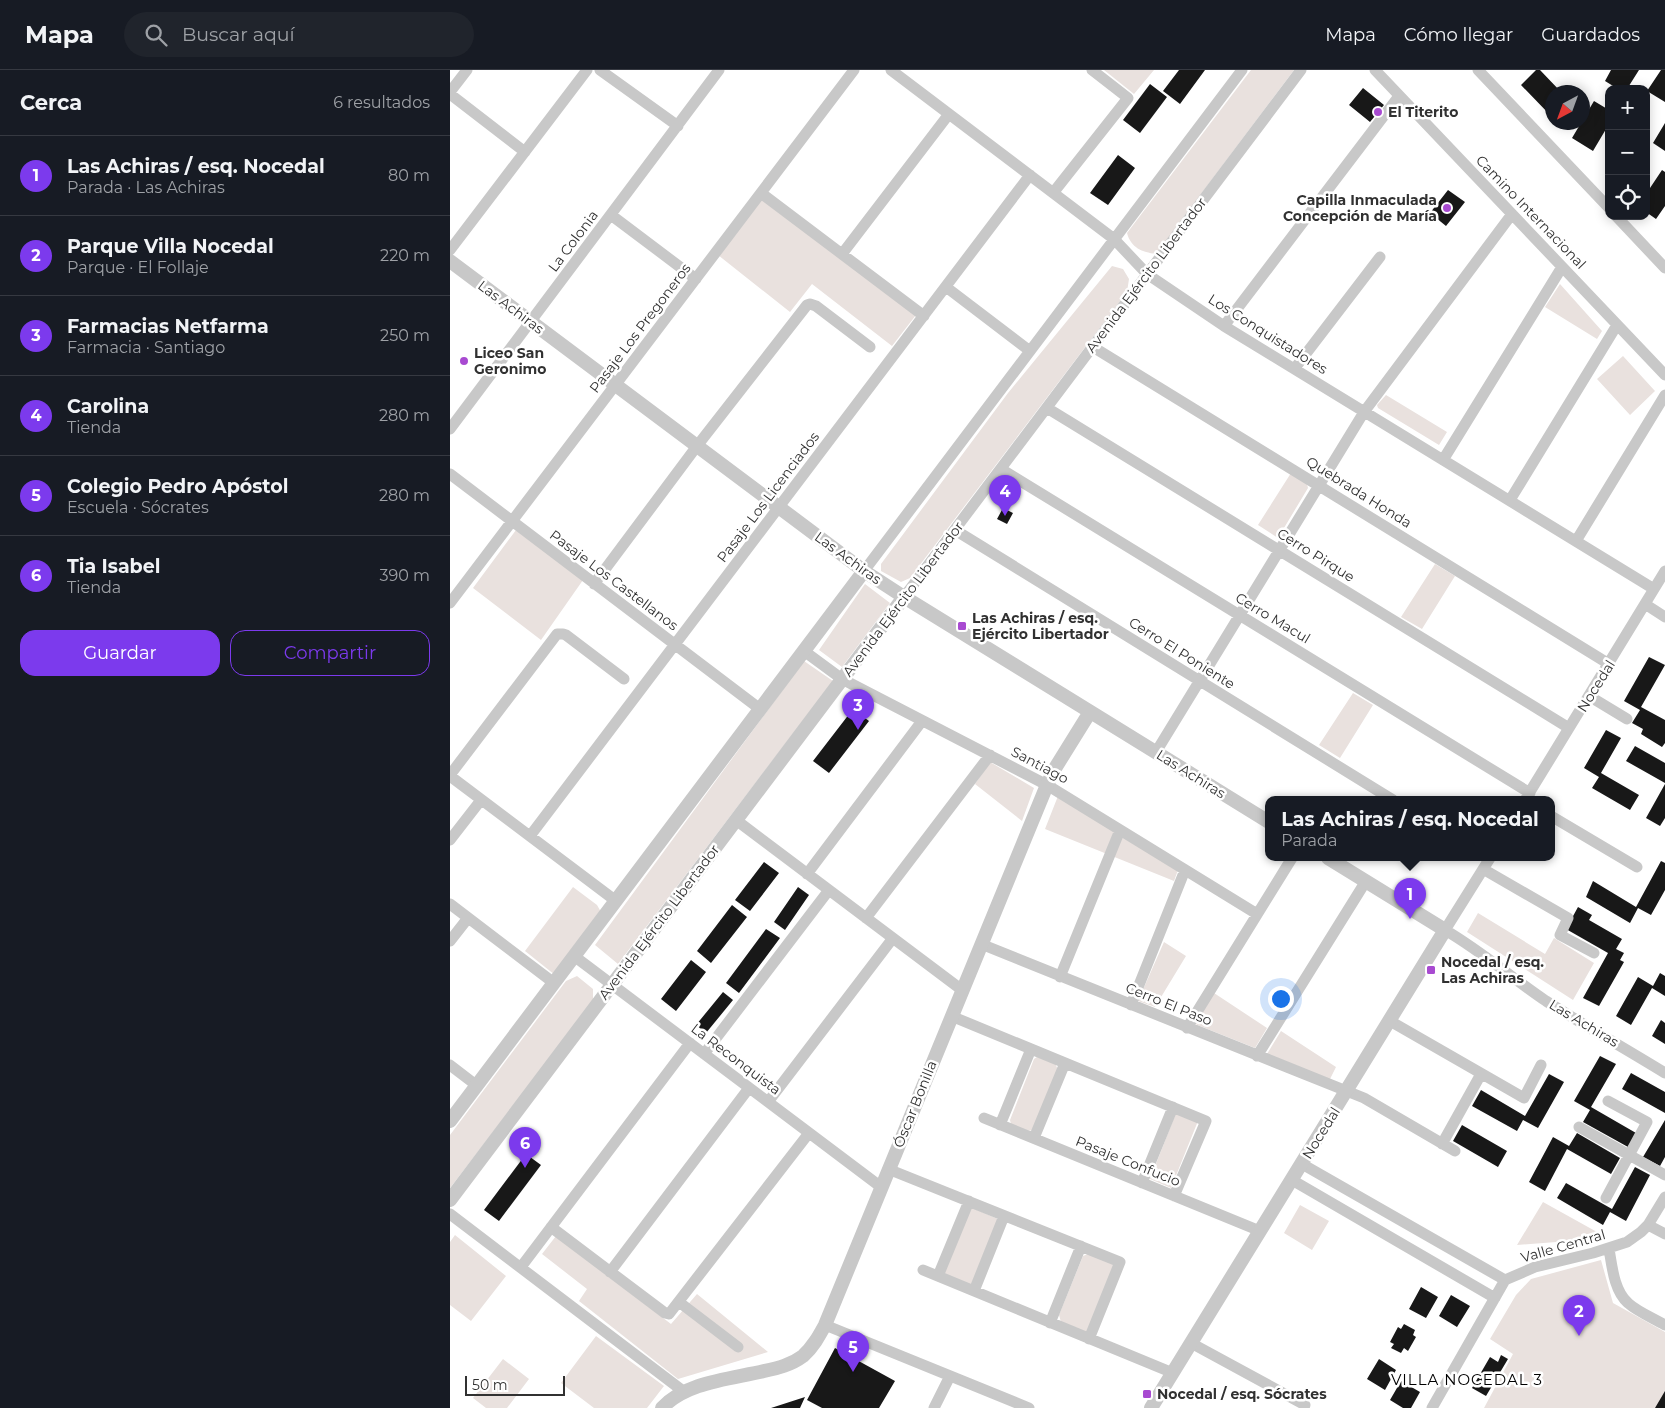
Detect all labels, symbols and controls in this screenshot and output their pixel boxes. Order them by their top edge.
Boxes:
search box [124,12,474,57]
text: Mapa [25,20,94,49]
icon: search [142,21,170,49]
text: Buscar aquí [182,23,295,46]
text: Mapa [1325,24,1376,46]
text: Cómo llegar [1404,24,1513,46]
text: Guardados [1541,24,1640,46]
north arrow [1545,85,1590,130]
map controls [1605,85,1650,220]
button: + [1605,85,1650,130]
text: Cerca [20,90,82,115]
text: 6 resultados [333,93,430,112]
place label: El Titerito [1388,103,1458,121]
marker: El Titerito [1372,106,1384,118]
button: − [1605,130,1650,175]
street label: Camino Internacional [1472,151,1590,273]
text: Las Achiras / esq. Nocedal [67,155,325,178]
text: 1 [33,166,39,185]
text: 80 m [388,166,430,185]
button: locate [1605,175,1650,220]
text: Parada · Las Achiras [67,178,225,197]
place label: Capilla Inmaculada Concepción de María [1283,191,1437,225]
street label: Avenida Ejército Libertador [1082,193,1211,356]
marker: Capilla Inmaculada Concepción de María [1441,202,1453,214]
street label: La Colonia [544,207,602,275]
text: Parque Villa Nocedal [67,235,274,258]
text: 2 [31,246,41,265]
text: 220 m [380,246,430,265]
text: Parque · El Follaje [67,258,209,277]
street label: Pasaje Los Pregoneros [585,260,695,396]
street label: Las Achiras [474,276,548,338]
street label: Los Conquistadores [1205,290,1331,378]
text: Farmacias Netfarma [67,315,269,338]
text: 3 [31,326,41,345]
text: 250 m [380,326,430,345]
text: Farmacia · Santiago [67,338,225,357]
place label: Liceo San Geronimo [474,344,547,378]
marker: Liceo San Geronimo [458,355,470,367]
text: Carolina [67,395,149,418]
text: 4 [30,406,42,425]
text: 280 m [379,406,430,425]
text: Tienda [67,418,121,437]
street label: Pasaje Los Licenciados [713,428,823,566]
street label: Quebrada Honda [1303,452,1415,532]
text: Colegio Pedro Apóstol [67,475,288,498]
pin: 4 [989,475,1021,516]
text: 5 [31,486,41,505]
text: 280 m [379,486,430,505]
text: Escuela · Sócrates [67,498,209,517]
street label: Avenida Ejército Libertador [839,517,968,680]
street label: Cerro Pirque [1274,524,1358,586]
street label: Pasaje Los Castellanos [546,526,682,634]
street label: Las Achiras [811,528,885,588]
text: Tia Isabel [67,555,160,578]
text: 6 [31,566,41,585]
text: 390 m [379,566,430,585]
text: Tienda [67,578,121,597]
street label: Cerro Macul [1232,589,1314,647]
place label: Las Achiras / esq. Ejército Libertador [972,609,1109,643]
street label: Cerro El Poniente [1126,613,1238,693]
marker: Las Achiras / esq. Ejército Libertador [956,620,968,632]
button: Guardar [20,630,220,676]
button: Compartir [230,630,430,676]
street label: Nocedal [1573,657,1619,715]
pin: 3 [842,689,874,730]
street label: Santiago [1008,742,1072,788]
street label: Las Achiras [1153,746,1229,802]
popup [1265,796,1555,861]
text: Las Achiras / esq. Nocedal [1281,808,1539,831]
text: Parada [1281,831,1337,850]
street label: Avenida Ejército Libertador [595,840,724,1003]
pin: 1 [1394,878,1426,919]
place label: Nocedal / esq. Las Achiras [1441,953,1544,987]
marker: Nocedal / esq. Las Achiras [1425,964,1437,976]
street label: Cerro El Paso [1123,978,1215,1030]
your location [1268,986,1294,1012]
street label: Las Achiras [1546,995,1622,1051]
street label: La Reconquista [687,1019,785,1099]
street label: Óscar Bonilla [889,1058,941,1150]
street label: Nocedal [1298,1104,1344,1162]
pin: 6 [509,1127,541,1168]
street label: Pasaje Confucio [1073,1132,1183,1190]
street label: Valle Central [1519,1225,1607,1267]
pin: 2 [1563,1295,1595,1336]
pin: 5 [837,1331,869,1372]
district label: VILLA NOCEDAL 3 [1391,1370,1543,1389]
scale bar [465,1373,565,1396]
text: 50 m [472,1376,508,1394]
place label: Nocedal / esq. Sócrates [1157,1385,1327,1403]
marker: Nocedal / esq. Sócrates [1141,1388,1153,1400]

